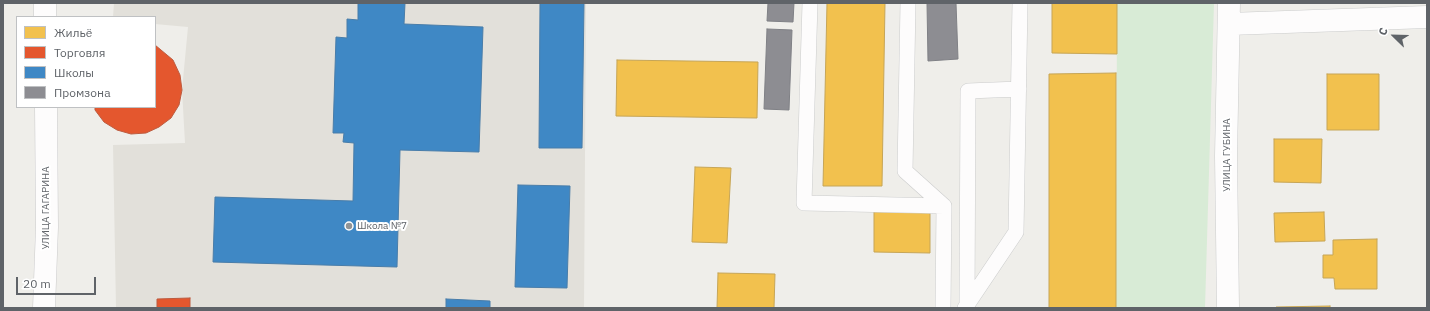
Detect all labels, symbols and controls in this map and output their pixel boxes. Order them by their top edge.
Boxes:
legend [16,16,156,108]
north arrow [1374,16,1414,56]
text: Жильё [54,25,92,40]
text: С [1375,25,1391,37]
text: Торговля [54,45,105,60]
text: Школы [54,65,94,80]
text: Промзона [54,85,111,100]
street label: УЛИЦА ГУБИНА [1221,118,1233,192]
street label: УЛИЦА ГАГАРИНА [40,166,52,250]
place label: Школа №7 [357,220,407,232]
marker: Школа №7 [344,221,354,231]
scale bar [18,269,98,295]
text: 20 m [23,276,51,291]

